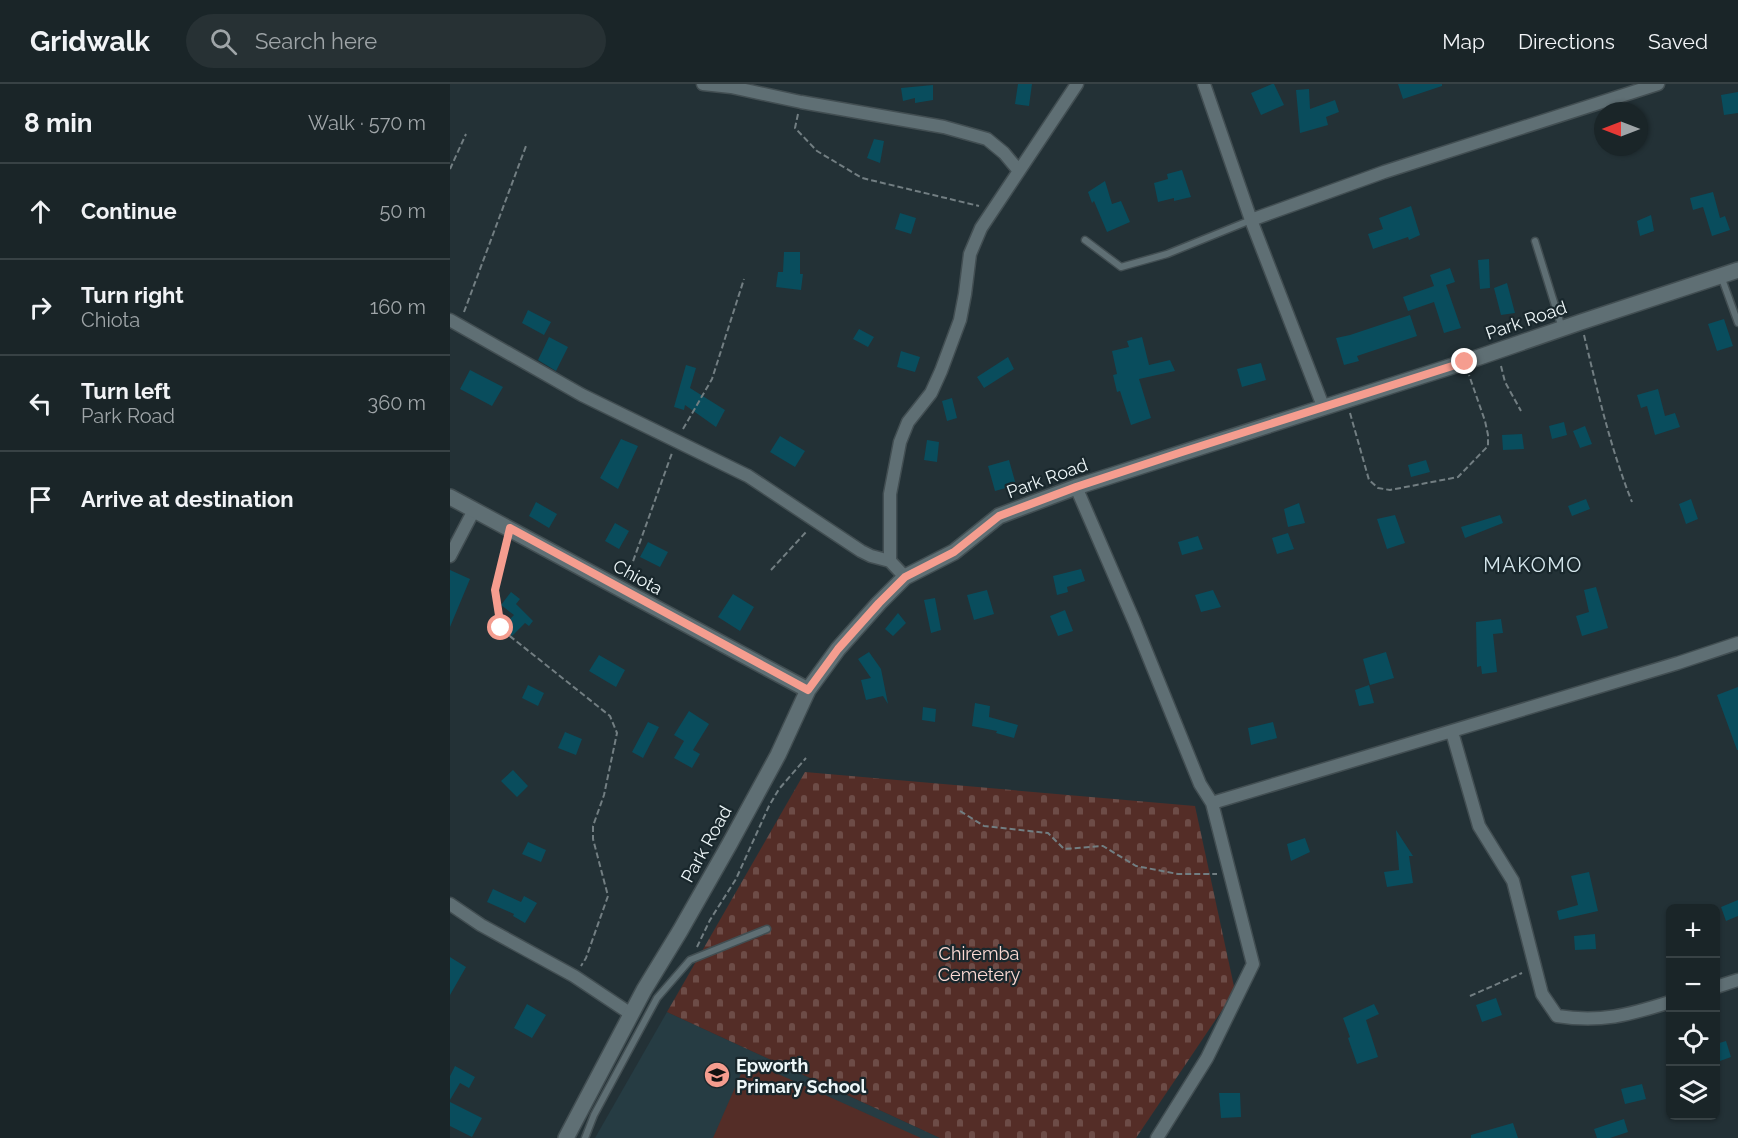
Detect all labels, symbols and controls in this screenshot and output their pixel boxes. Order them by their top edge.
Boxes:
search box [186,14,606,68]
text: Gridwalk [30,25,150,58]
icon: search [207,25,240,58]
text: Search here [255,28,377,54]
text: Map [1442,29,1485,54]
text: Directions [1518,29,1615,54]
text: Saved [1648,29,1708,54]
north arrow [1594,102,1648,156]
text: 8 min [24,108,92,138]
text: Walk · 570 m [308,111,426,135]
icon: ahead [24,195,57,228]
text: Continue [81,198,177,224]
text: 50 m [379,199,426,223]
text: Turn right [81,282,184,308]
icon: right [24,291,57,324]
text: 160 m [370,295,426,319]
street label: Park Road [1483,296,1569,344]
text: Chiota [81,308,140,332]
route end [1451,348,1477,374]
text: Turn left [81,378,171,404]
icon: left [24,387,57,420]
text: 360 m [368,391,426,415]
text: Park Road [81,404,175,428]
street label: Park Road [1004,454,1090,502]
icon: arrive [24,483,57,516]
text: Arrive at destination [81,486,294,512]
district label: MAKOMO [1483,553,1583,577]
street label: Chiota [610,555,666,599]
route start [487,614,513,640]
street label: Park Road [676,802,736,886]
map controls [1666,904,1720,1120]
button: + [1666,904,1720,958]
park label: Chiremba Cemetery [938,943,1020,985]
button: − [1666,958,1720,1012]
button: locate [1666,1012,1720,1066]
place label: Epworth Primary School [736,1055,866,1097]
school or university icon: Epworth Primary School [702,1060,732,1090]
button: layers [1666,1066,1720,1120]

